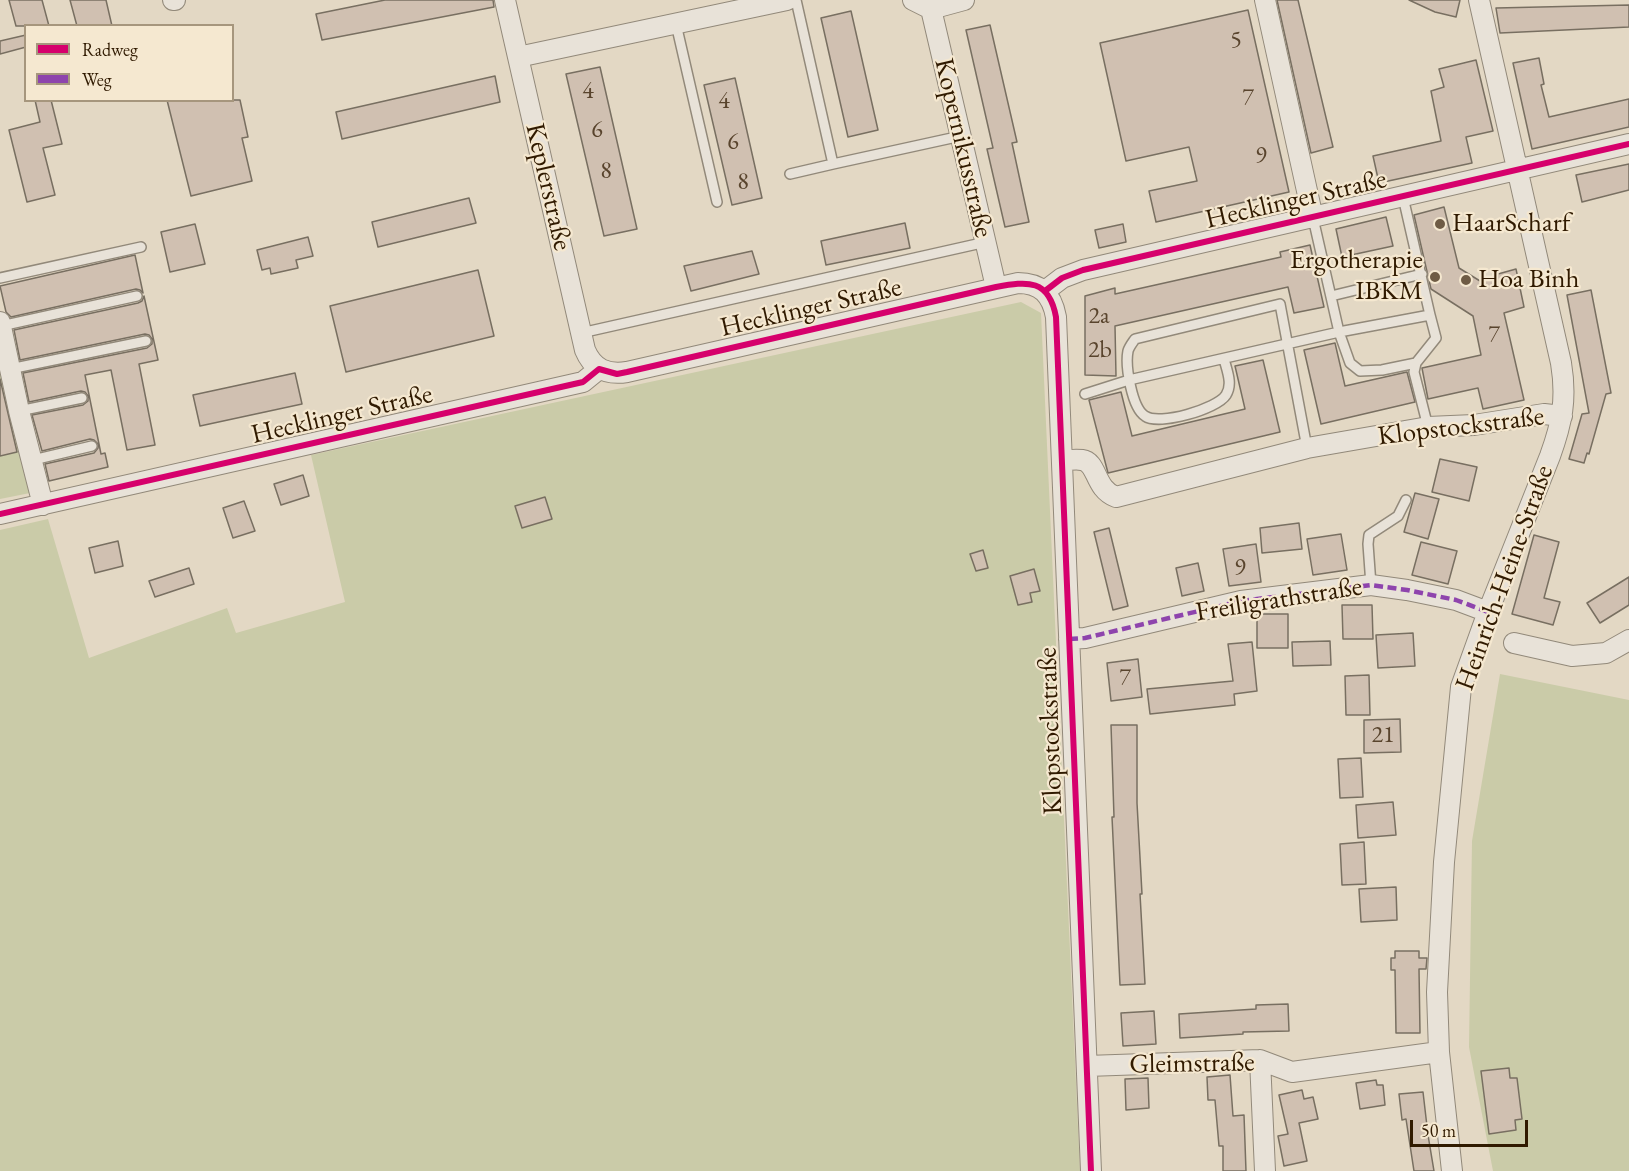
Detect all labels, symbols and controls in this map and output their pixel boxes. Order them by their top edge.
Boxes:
legend [24,24,234,102]
house number: 5 [1230,26,1242,54]
text: Radweg [82,38,138,61]
street label: Kopernikusstraße [927,55,999,241]
text: Weg [82,68,112,91]
house number: 4 [582,77,594,105]
house number: 7 [1242,84,1254,112]
house number: 4 [718,87,730,115]
house number: 6 [591,116,603,144]
street label: Keplerstraße [518,120,578,254]
house number: 6 [727,128,739,156]
house number: 9 [1255,142,1267,170]
house number: 8 [600,157,612,185]
street label: Hecklinger Straße [1202,163,1390,237]
house number: 8 [737,168,749,196]
place label: HaarScharf [1452,208,1570,240]
marker: HaarScharf [1433,217,1447,231]
place label: Ergotherapie IBKM [1290,245,1423,308]
place label: Hoa Binh [1478,264,1579,296]
marker: Ergotherapie IBKM [1428,270,1442,284]
street label: Hecklinger Straße [717,271,905,345]
marker: Hoa Binh [1459,273,1473,287]
house number: 2a [1088,302,1110,330]
house number: 7 [1488,321,1500,349]
house number: 2b [1088,336,1112,364]
street label: Hecklinger Straße [248,378,436,452]
street label: Klopstockstraße [1376,401,1546,453]
street label: Heinrich-Heine-Straße [1449,461,1561,695]
house number: 9 [1234,554,1246,582]
street label: Freiligrathstraße [1193,571,1365,629]
street label: Klopstockstraße [1032,647,1070,815]
house number: 7 [1119,664,1131,692]
house number: 21 [1371,721,1395,749]
street label: Gleimstraße [1129,1047,1255,1081]
scale bar [1413,1108,1532,1146]
text: 50 m [1421,1119,1456,1142]

